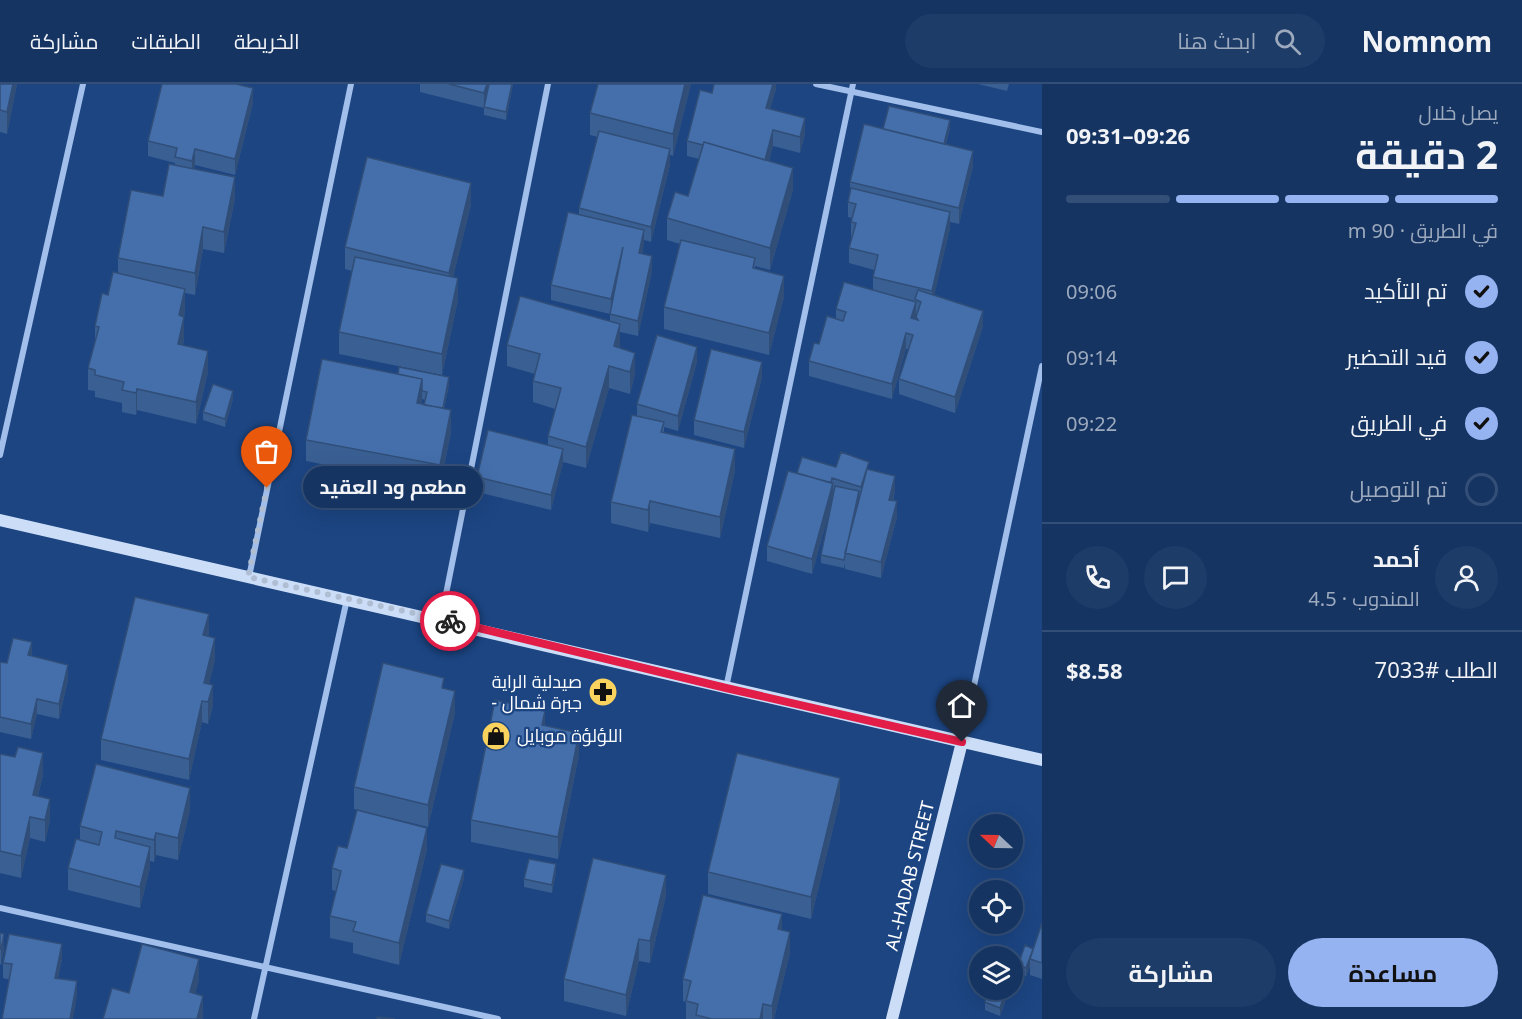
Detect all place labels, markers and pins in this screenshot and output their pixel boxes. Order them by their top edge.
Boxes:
pin [241,426,292,488]
callout: مطعم ود العقيد [303,467,483,509]
place label: صيدلية الراية - جبرة شمال [491,669,582,714]
pharmacy icon: صيدلية الراية - جبرة شمال [587,676,619,708]
pin [936,680,987,742]
shop icon: اللؤلؤة موبايل [480,720,512,752]
place label: اللؤلؤة موبايل [517,723,623,747]

